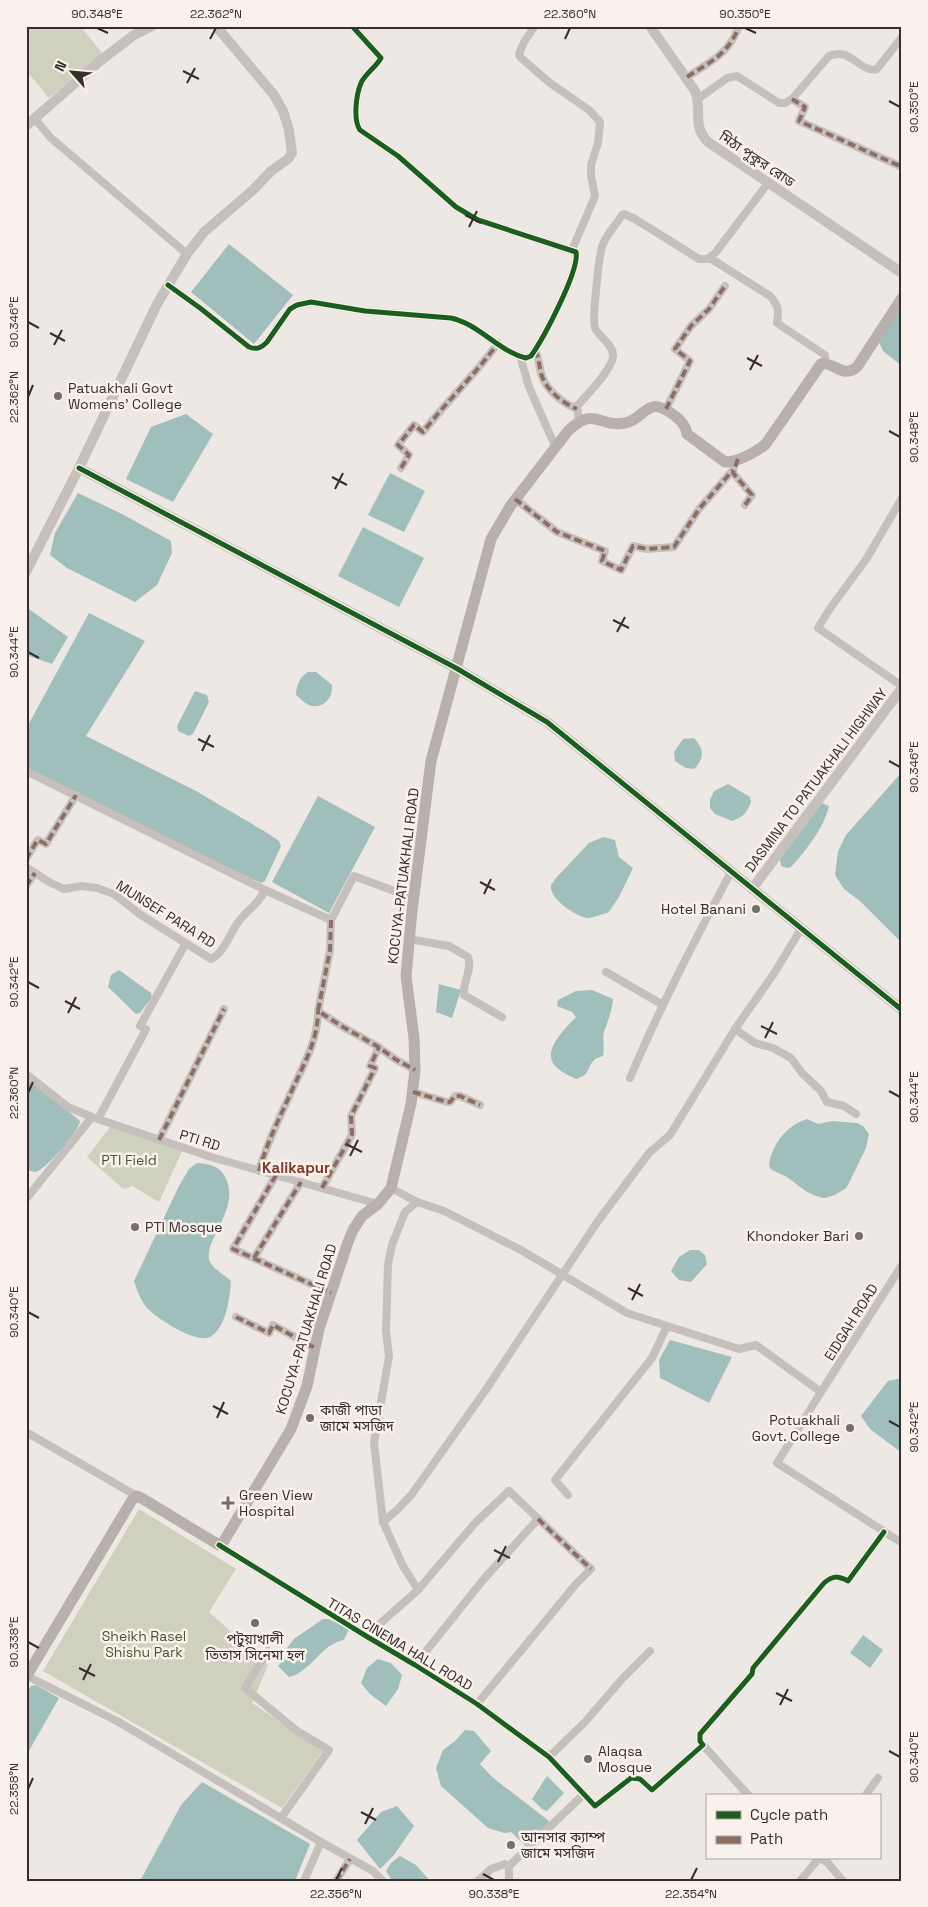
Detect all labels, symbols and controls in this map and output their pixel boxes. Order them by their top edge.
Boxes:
text: 90.348°E [71,6,123,22]
text: 22.362°N [190,6,242,22]
text: 22.360°N [544,6,596,22]
text: 90.350°E [719,6,771,22]
north arrow [48,48,98,98]
text: N [50,58,71,74]
text: 90.350°E [906,81,922,133]
street label: মিঠা পুকুর রোড [715,127,799,192]
text: 90.346°E [6,296,22,348]
text: 22.362°N [6,371,22,423]
place label: Patuakhali Govt Womens' College [68,379,182,413]
marker: Patuakhali Govt Womens' College [52,390,64,402]
text: 90.348°E [906,411,922,463]
text: 90.344°E [6,626,22,678]
street label: DASMINA TO PATUAKHALI HIGHWAY [741,684,891,876]
text: 90.346°E [906,741,922,793]
street label: KOCUYA-PATUAKHALI ROAD [383,787,423,965]
street label: MUNSEF PARA RD [113,876,219,952]
place label: Hotel Banani [661,900,746,918]
marker: Hotel Banani [750,903,762,915]
text: 90.342°E [6,956,22,1008]
text: 22.360°N [6,1067,22,1119]
text: 90.344°E [906,1071,922,1123]
street label: PTI RD [177,1125,223,1155]
park label: PTI Field [101,1151,157,1169]
district label: Kalikapur [262,1158,330,1177]
place label: PTI Mosque [145,1218,223,1236]
marker: PTI Mosque [129,1221,141,1233]
place label: Khondoker Bari [747,1227,849,1245]
marker: Khondoker Bari [853,1230,865,1242]
street label: KOCUYA-PATUAKHALI ROAD [271,1242,341,1416]
street label: EIDGAH ROAD [820,1280,882,1364]
text: 90.340°E [6,1286,22,1338]
place label: কাজী পাড়া জামে মসজিদ [319,1401,394,1435]
text: 90.342°E [906,1401,922,1453]
place label: Potuakhali Govt. College [752,1411,840,1445]
marker: কাজী পাড়া জামে মসজিদ [304,1412,316,1424]
marker: Potuakhali Govt. College [844,1422,856,1434]
place label: Green View Hospital [239,1486,313,1520]
marker: Green View Hospital [221,1496,235,1510]
street label: TITAS CINEMA HALL ROAD [324,1593,476,1695]
text: 90.338°E [6,1616,22,1668]
marker: পটুয়াখালী তিতাস সিনেমা হল [249,1617,261,1629]
park label: Sheikh Rasel Shishu Park [102,1627,186,1661]
place label: পটুয়াখালী তিতাস সিনেমা হল [204,1630,305,1664]
text: 90.340°E [906,1731,922,1783]
place label: Alaqsa Mosque [598,1742,652,1776]
marker: Alaqsa Mosque [582,1753,594,1765]
text: 22.358°N [6,1763,22,1815]
legend [706,1794,880,1860]
text: Cycle path [750,1805,828,1824]
place label: আনসার ক্যাম্প জামে মসজিদ [520,1828,606,1862]
text: Path [750,1829,783,1848]
marker: আনসার ক্যাম্প জামে মসজিদ [505,1839,517,1851]
text: 22.356°N [310,1886,362,1902]
text: 90.338°E [468,1886,520,1902]
text: 22.354°N [665,1886,717,1902]

